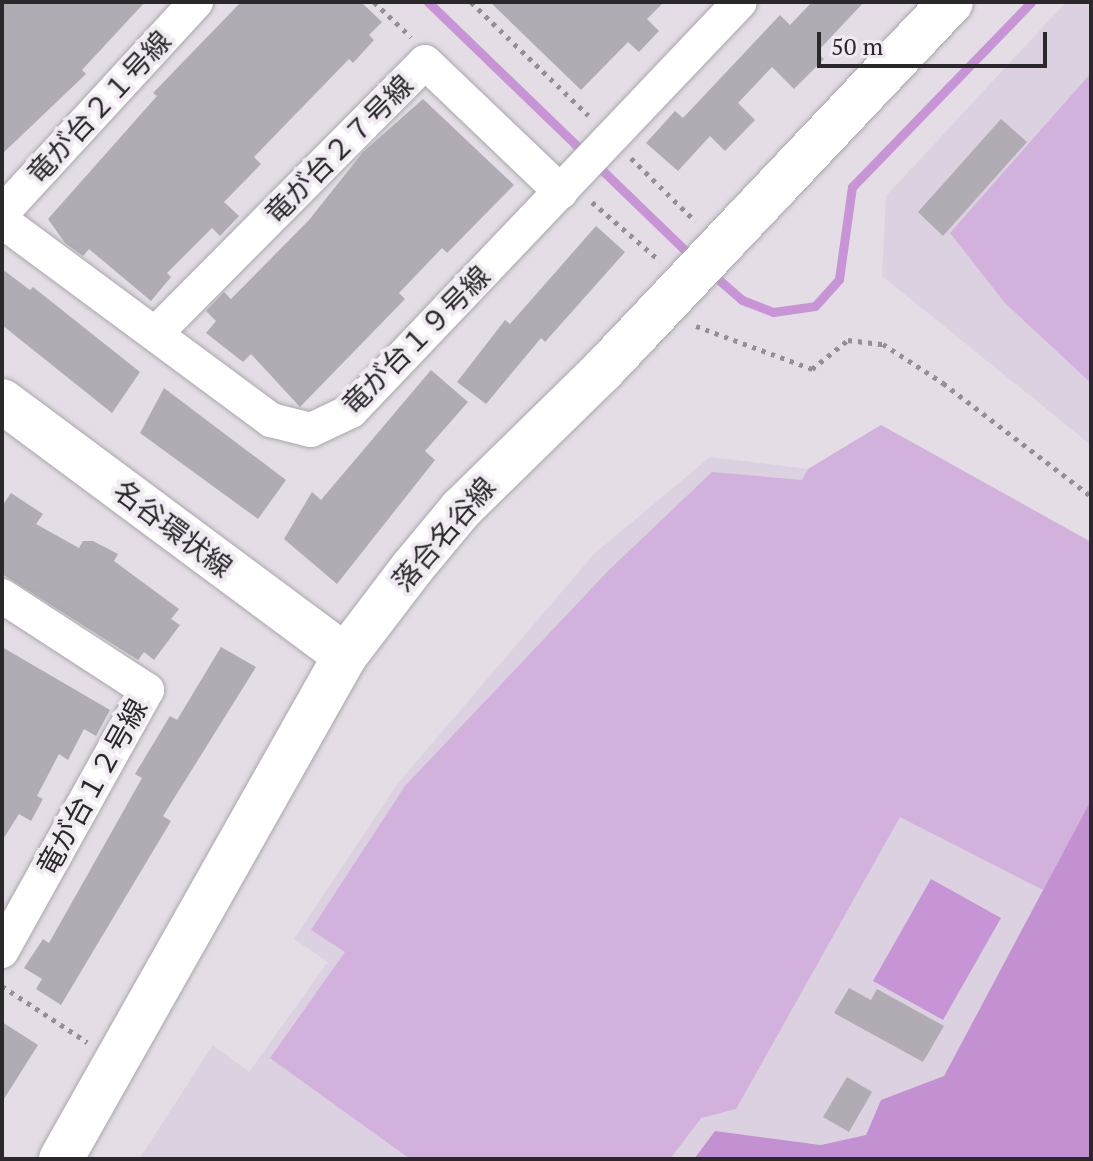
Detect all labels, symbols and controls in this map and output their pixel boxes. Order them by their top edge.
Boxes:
scale bar [821,16,1051,66]
street label: 竜が台２１号線 [20,24,178,190]
text: 50 m [831,30,883,62]
street label: 竜が台２７号線 [258,68,420,230]
street label: 竜が台１９号線 [335,259,497,421]
street label: 落合名谷線 [385,470,503,598]
street label: 名谷環状線 [107,473,239,585]
street label: 竜が台１２号線 [30,693,154,881]

